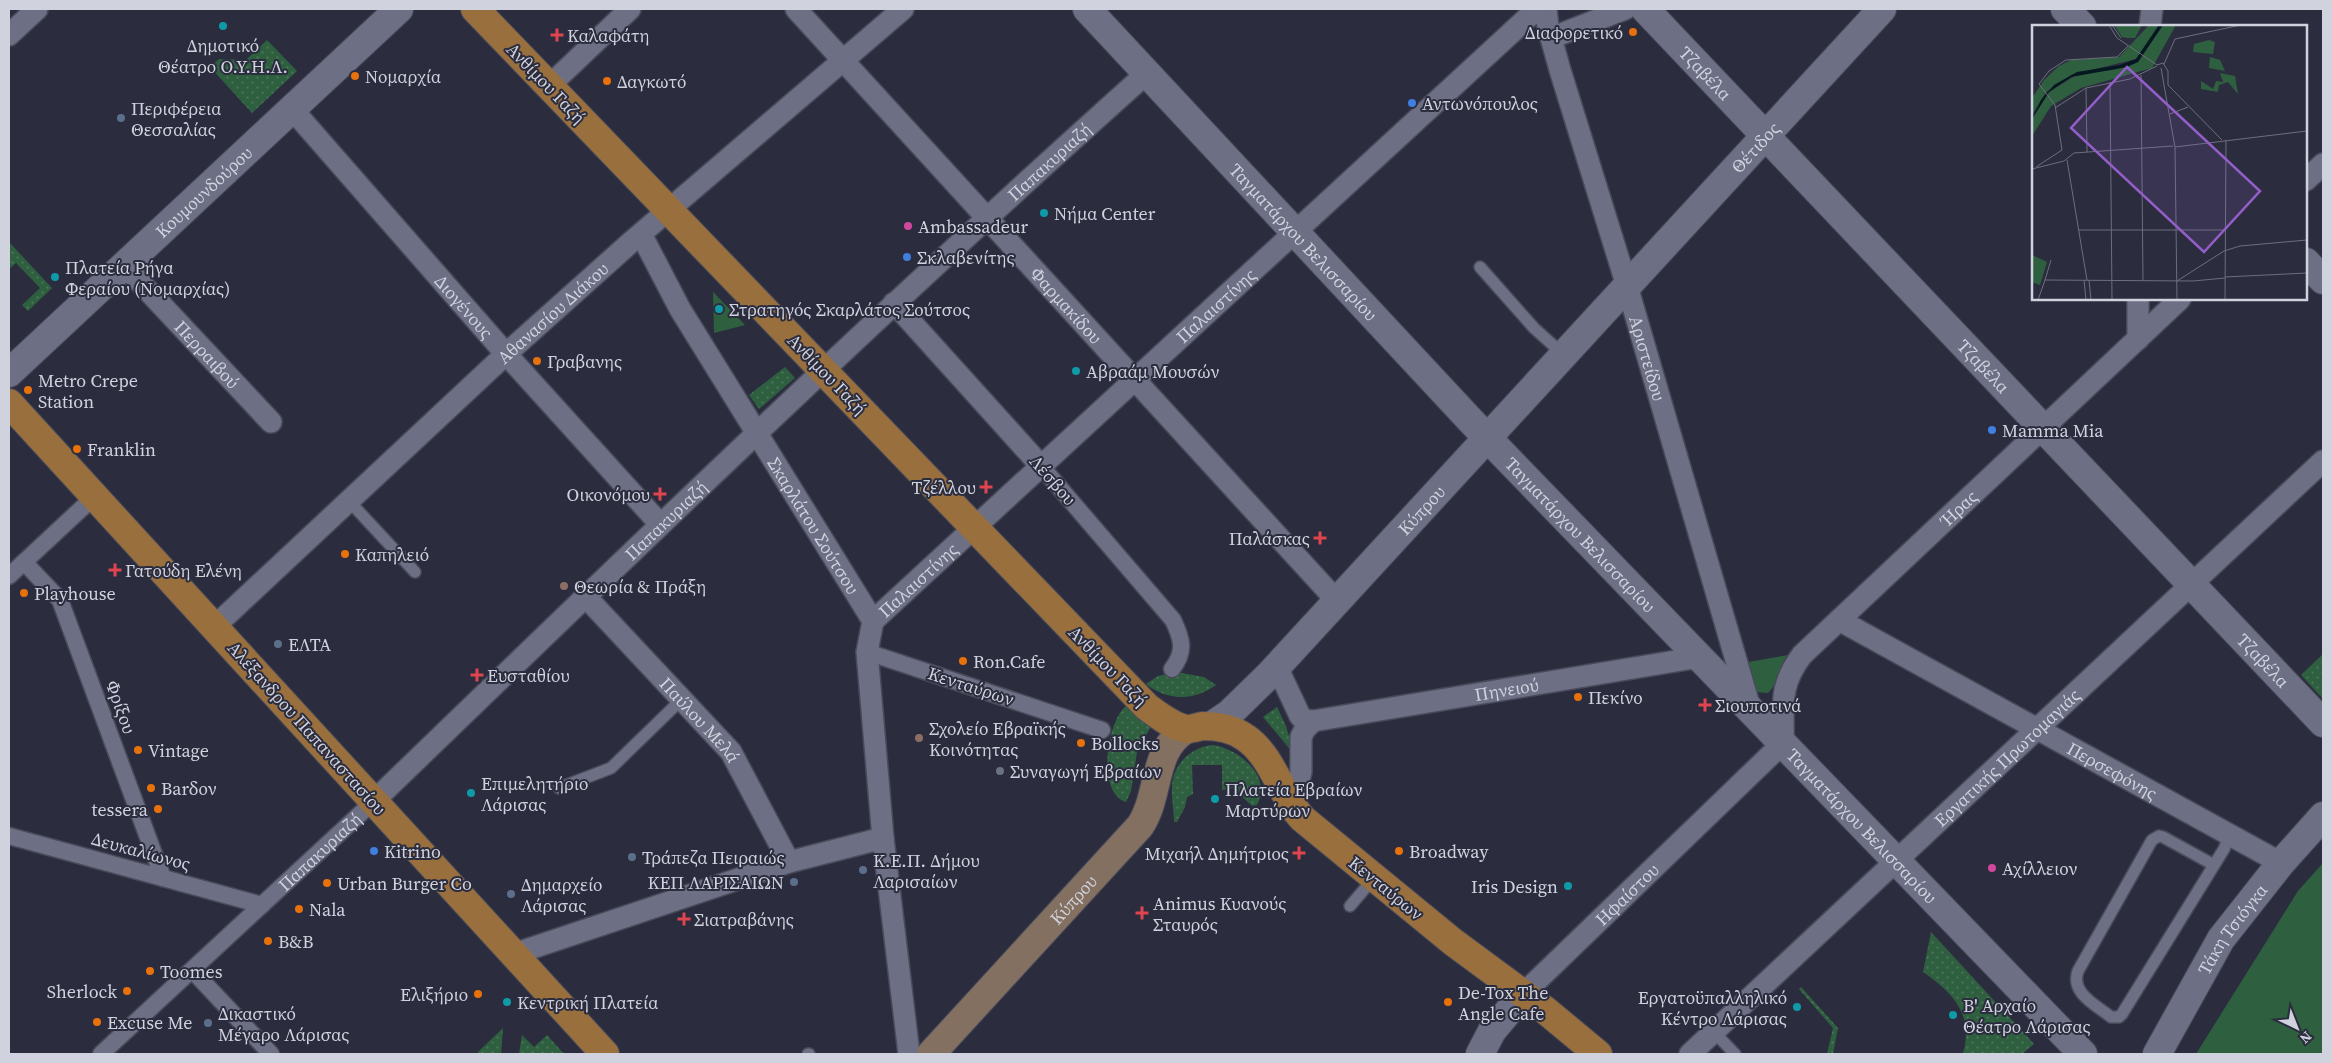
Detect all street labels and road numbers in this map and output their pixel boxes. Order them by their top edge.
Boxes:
street label: Ανθίμου Γαζή [501,37,591,129]
street label: Τζαβέλα [1674,40,1737,105]
street label: Θέτιδος [1725,116,1785,178]
street label: Παπακυριαζή [1002,117,1097,206]
street label: Κουμουνδούρου [149,140,257,243]
street label: Ταγματάρχου Βελισσαρίου [1224,157,1384,326]
street label: Αθανασίου Διάκου [491,256,613,369]
street label: Φαρμακίδου [1025,261,1108,349]
street label: Παλαιστίνης [1170,262,1261,348]
street label: Διογένους [429,269,499,344]
street label: Αριστείδου [1624,312,1672,404]
street label: Περραιβού [169,315,246,394]
street label: Ανθίμου Γαζή [782,328,872,420]
street label: Τζαβέλα [1952,333,2016,398]
street label: Λέσβου [1024,449,1082,511]
street label: Ταγματάρχου Βελισσαρίου [1500,451,1662,618]
street label: Σκαρλάτου Σούτσου [762,452,866,599]
street label: Παπακυριαζή [619,474,712,566]
street label: Κύπρου [1392,479,1450,540]
street label: Ήρας [1933,484,1983,533]
street label: Παλαιστίνης [873,537,963,623]
street label: Ανθίμου Γαζή [1063,620,1153,712]
street label: Τζαβέλα [2232,628,2295,693]
street label: Αλέξανδρου Παπαναστασίου [222,636,392,820]
street label: Κενταύρων [925,660,1017,712]
street label: Παύλου Μελά [654,671,747,766]
street label: Πηνειού [1473,671,1540,707]
street label: Φρίξου [100,677,142,737]
street label: Εργατικής Πρωτομαγιάς [1928,683,2085,832]
street label: Περσεφόνης [2063,735,2162,805]
street label: Ταγματάρχου Βελισσαρίου [1781,742,1943,909]
street label: Παπακυριαζή [272,806,367,897]
street label: Δευκαλίωνος [89,826,193,876]
street label: Κενταύρων [1344,850,1429,926]
street label: Ηφαίστου [1589,857,1664,931]
street label: Κύπρου [1044,869,1102,930]
street label: Τάκη Τσιόγκα [2191,878,2273,979]

